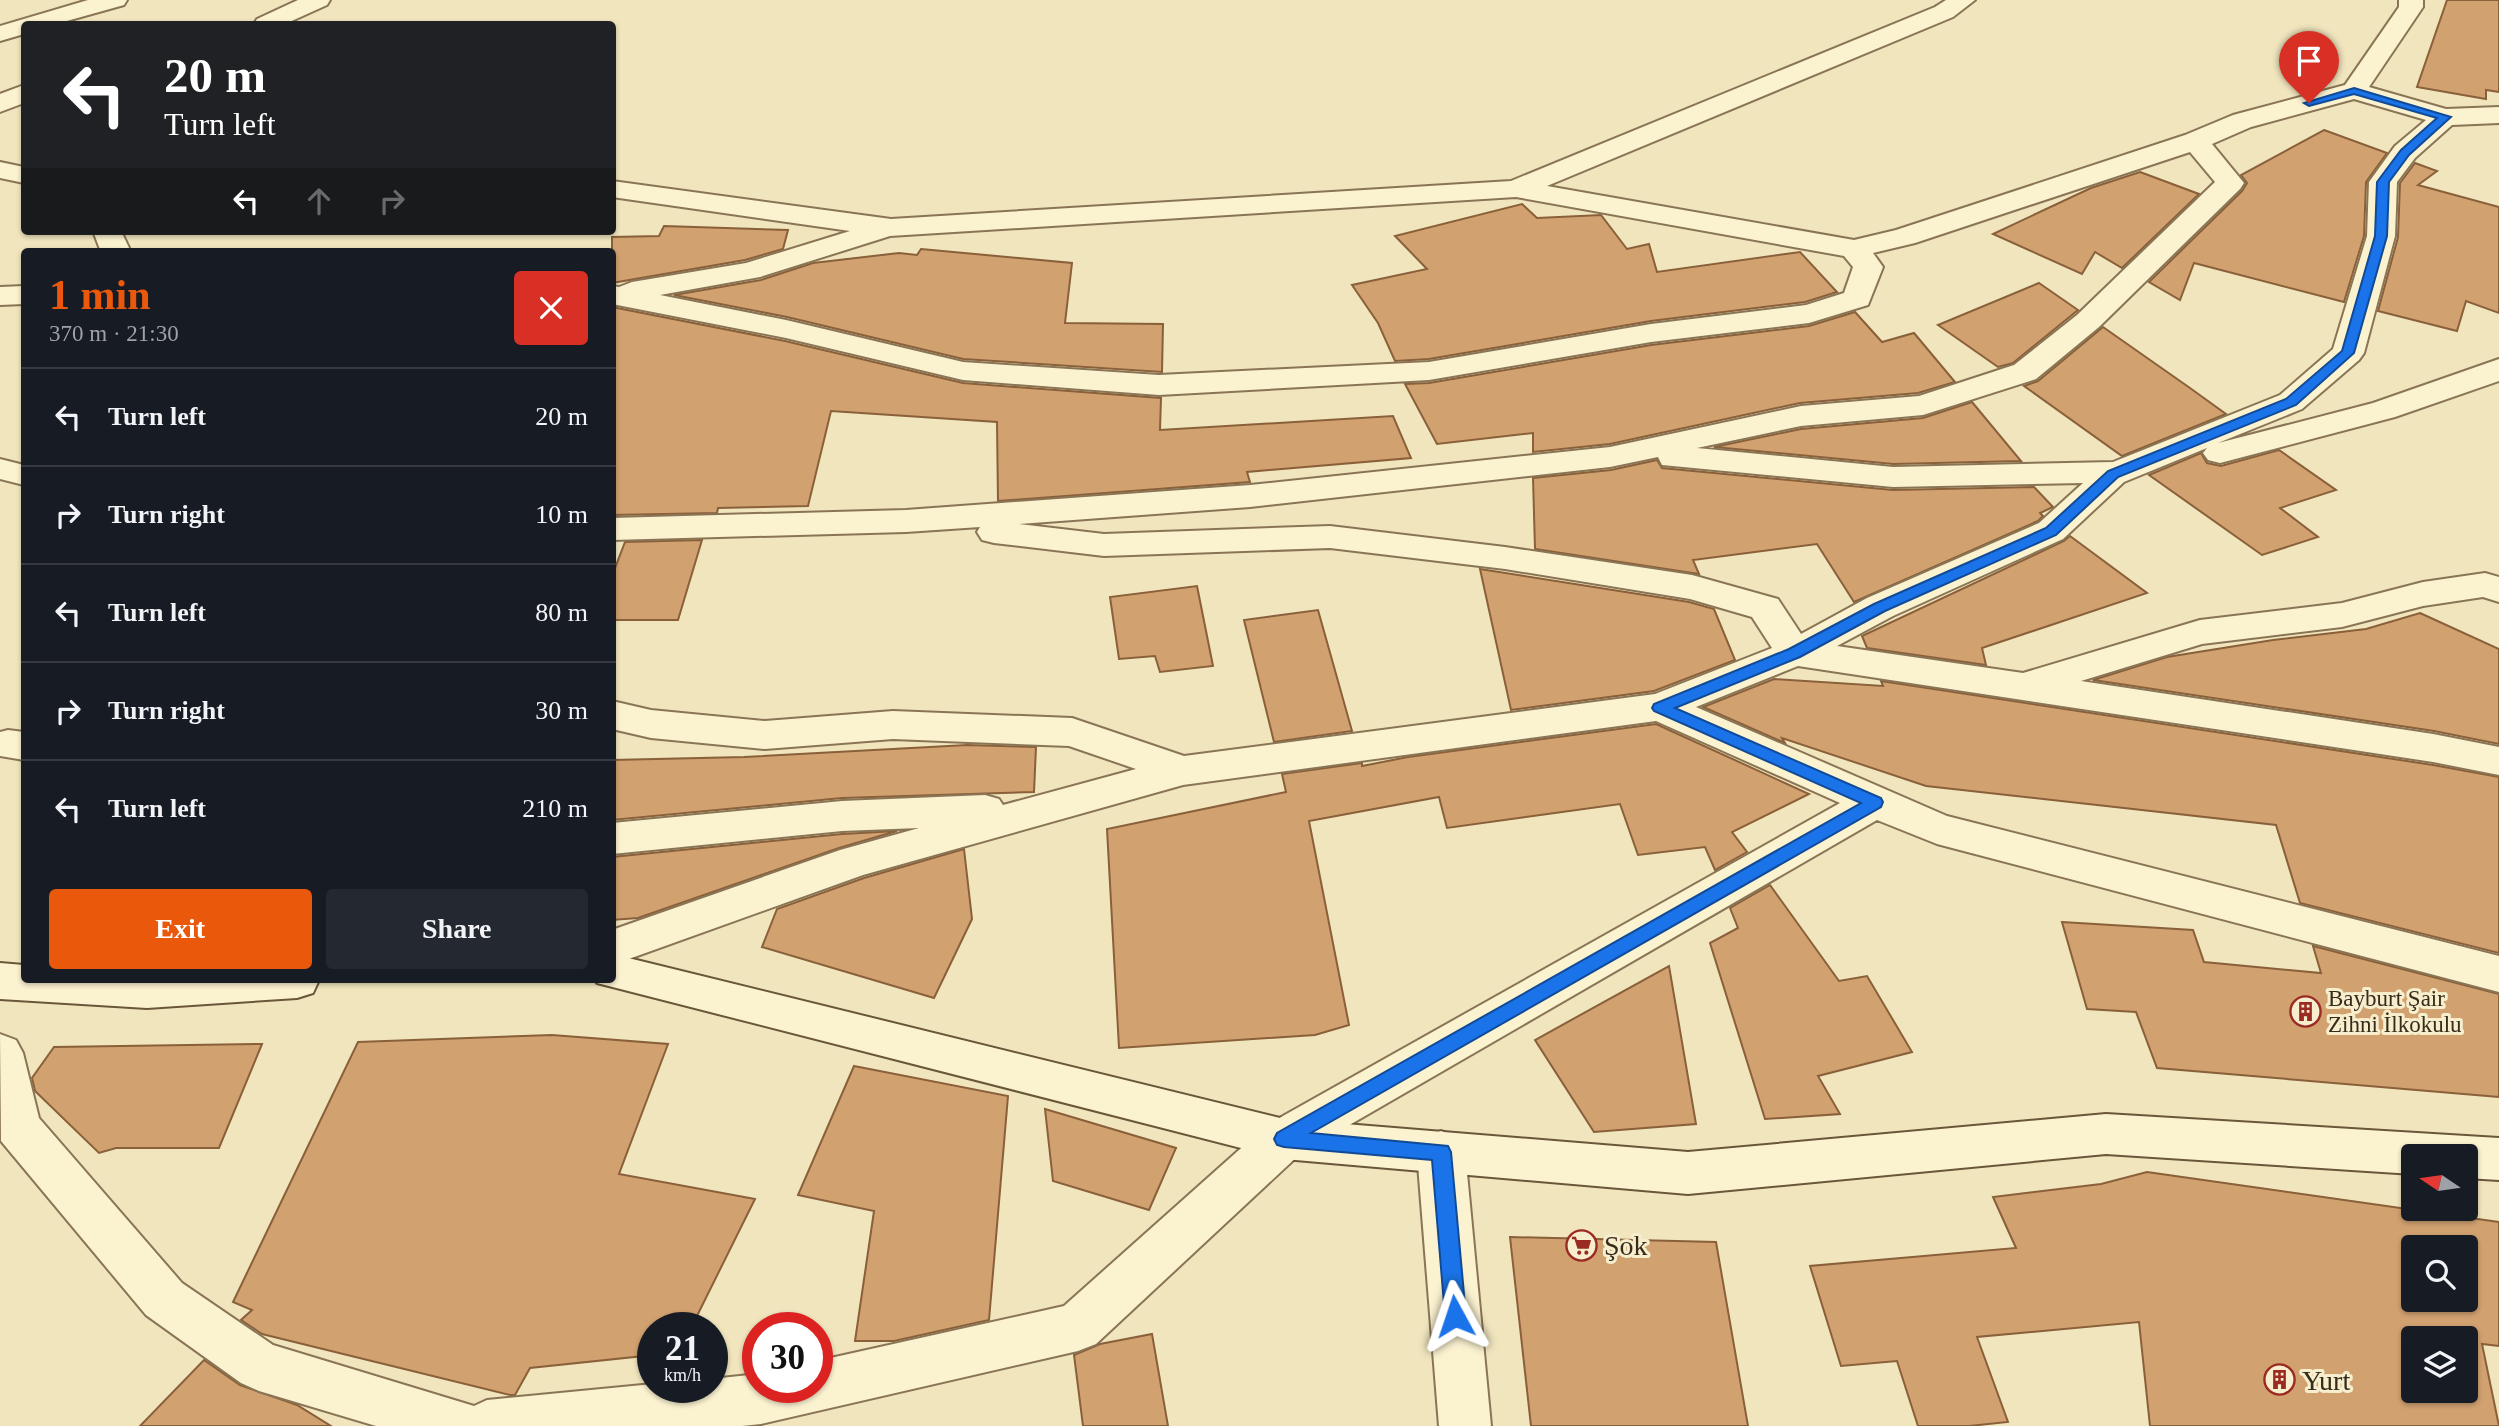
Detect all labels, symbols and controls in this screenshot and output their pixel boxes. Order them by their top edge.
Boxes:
pin [2279,31,2339,103]
icon: arrive [2290,42,2328,80]
text: 20 m [164,48,266,103]
icon: left [49,49,140,140]
text: Turn left [164,106,276,142]
icon: left [227,182,265,220]
icon: ahead [300,182,338,220]
icon: right [373,182,411,220]
button: close [514,271,588,345]
text: 1 min [49,272,151,318]
text: 370 m · 21:30 [49,321,179,346]
icon: left [49,398,87,436]
text: Turn left [108,402,206,431]
text: 20 m [535,402,588,431]
icon: right [49,496,87,534]
text: Turn right [108,500,225,529]
text: 10 m [535,500,588,529]
icon: left [49,594,87,632]
text: Turn left [108,598,206,627]
text: 80 m [535,598,588,627]
icon: right [49,692,87,730]
text: Turn right [108,696,225,725]
text: 30 m [535,696,588,725]
icon: left [49,790,87,828]
text: Turn left [108,794,206,823]
text: 210 m [522,794,588,823]
button: Exit [49,889,312,969]
button: Share [326,889,588,969]
place label: Bayburt Şair Zihni İlkokulu [2328,986,2462,1037]
building icon: Bayburt Şair Zihni İlkokulu [2288,994,2322,1028]
north arrow [2401,1144,2478,1222]
map controls [2401,1144,2478,1403]
supermarket icon: Şok [1564,1228,1598,1262]
place label: Şok [1604,1230,1648,1261]
button: search [2401,1235,2478,1312]
position arrow [1418,1279,1492,1353]
speed limit sign: 30 [742,1312,833,1403]
button: layers [2401,1326,2478,1403]
text: 21 [665,1329,700,1368]
building icon: Yurt [2262,1363,2296,1397]
text: km/h [664,1365,701,1385]
place label: Yurt [2302,1365,2350,1396]

